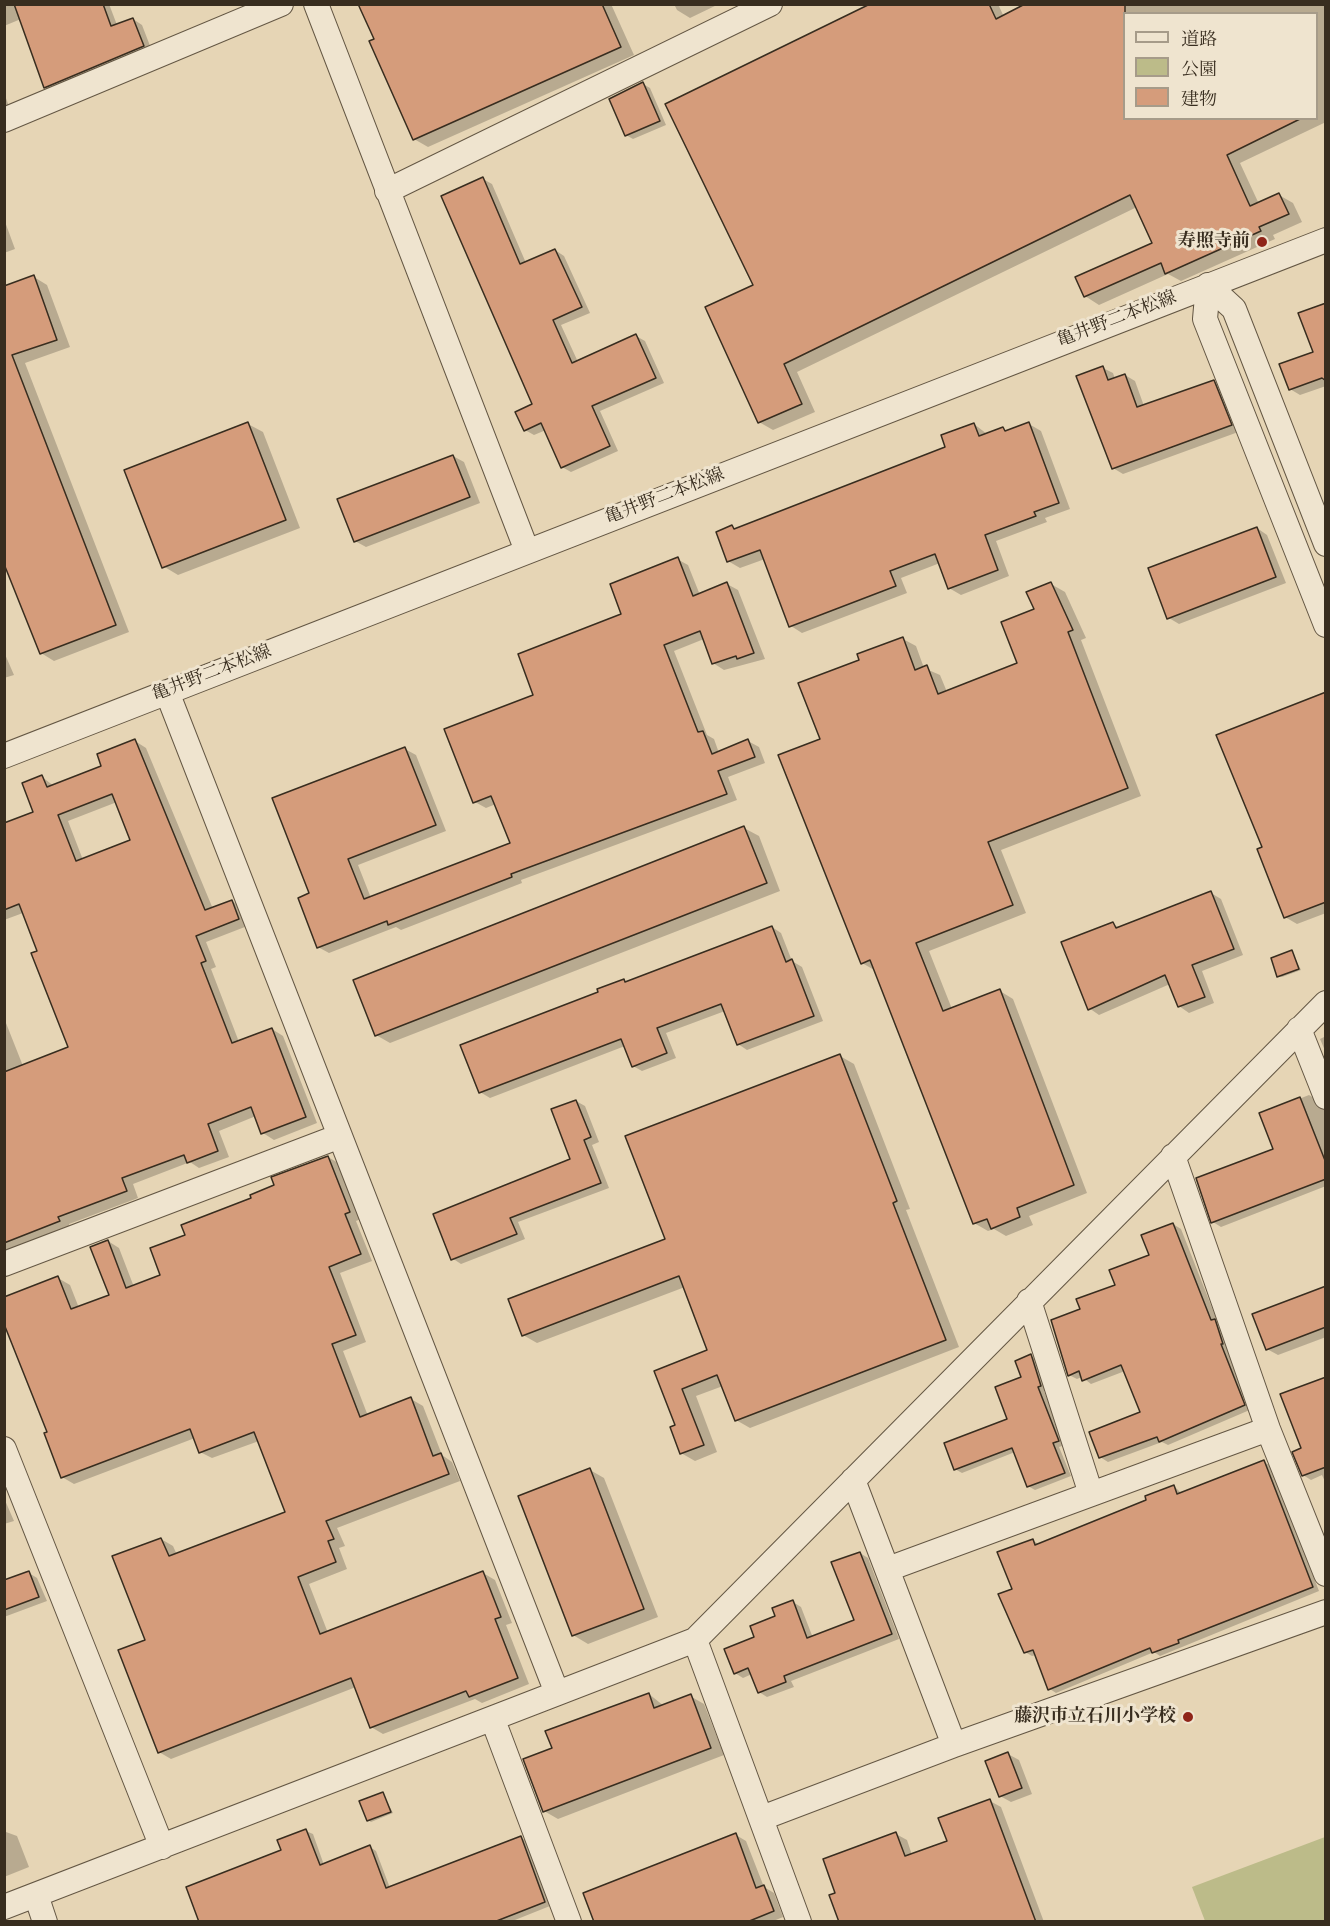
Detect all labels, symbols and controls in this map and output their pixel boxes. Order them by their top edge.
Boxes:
legend [1123,12,1318,120]
text: 道路 [1181,28,1217,51]
text: 公園 [1181,58,1217,81]
text: 建物 [1181,88,1217,111]
place label: 寿照寺前 [1178,231,1250,253]
marker: 寿照寺前 [1255,235,1269,249]
street label: 亀井野二本松線 [1054,287,1180,353]
street label: 亀井野二本松線 [602,464,728,530]
street label: 亀井野二本松線 [149,641,275,707]
place label: 藤沢市立石川小学校 [1014,1706,1176,1728]
marker: 藤沢市立石川小学校 [1181,1710,1195,1724]

